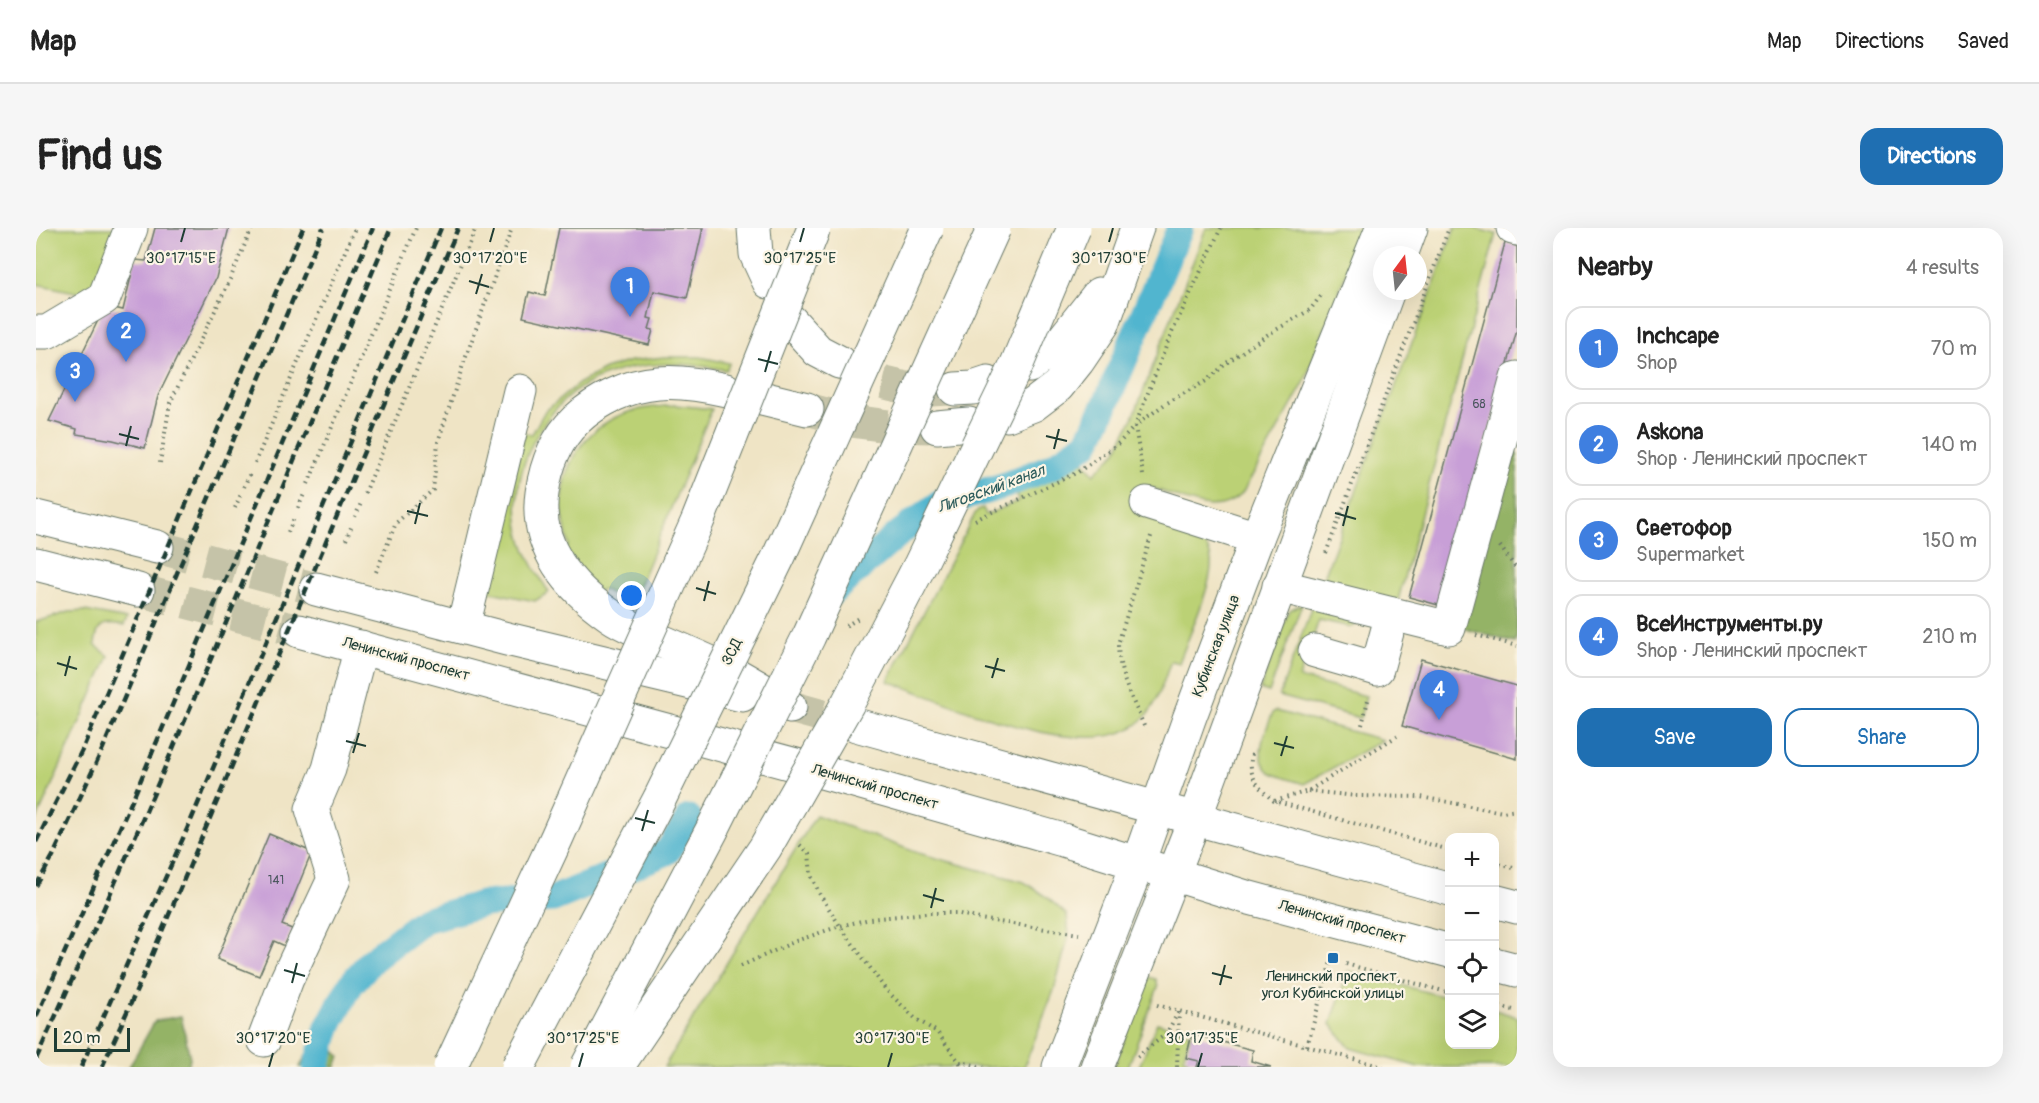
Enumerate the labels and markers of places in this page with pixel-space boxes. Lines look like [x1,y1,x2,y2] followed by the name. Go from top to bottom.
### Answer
[610,268,650,317] pin: 1
[106,312,146,362] pin: 2
[56,352,94,402] pin: 3
[1420,670,1458,720] pin: 4
[1326,951,1340,965] marker: Ленинский проспект, угол Кубинской улицы
[1261,967,1404,1003] place label: Ленинский проспект, угол Кубинской улицы

